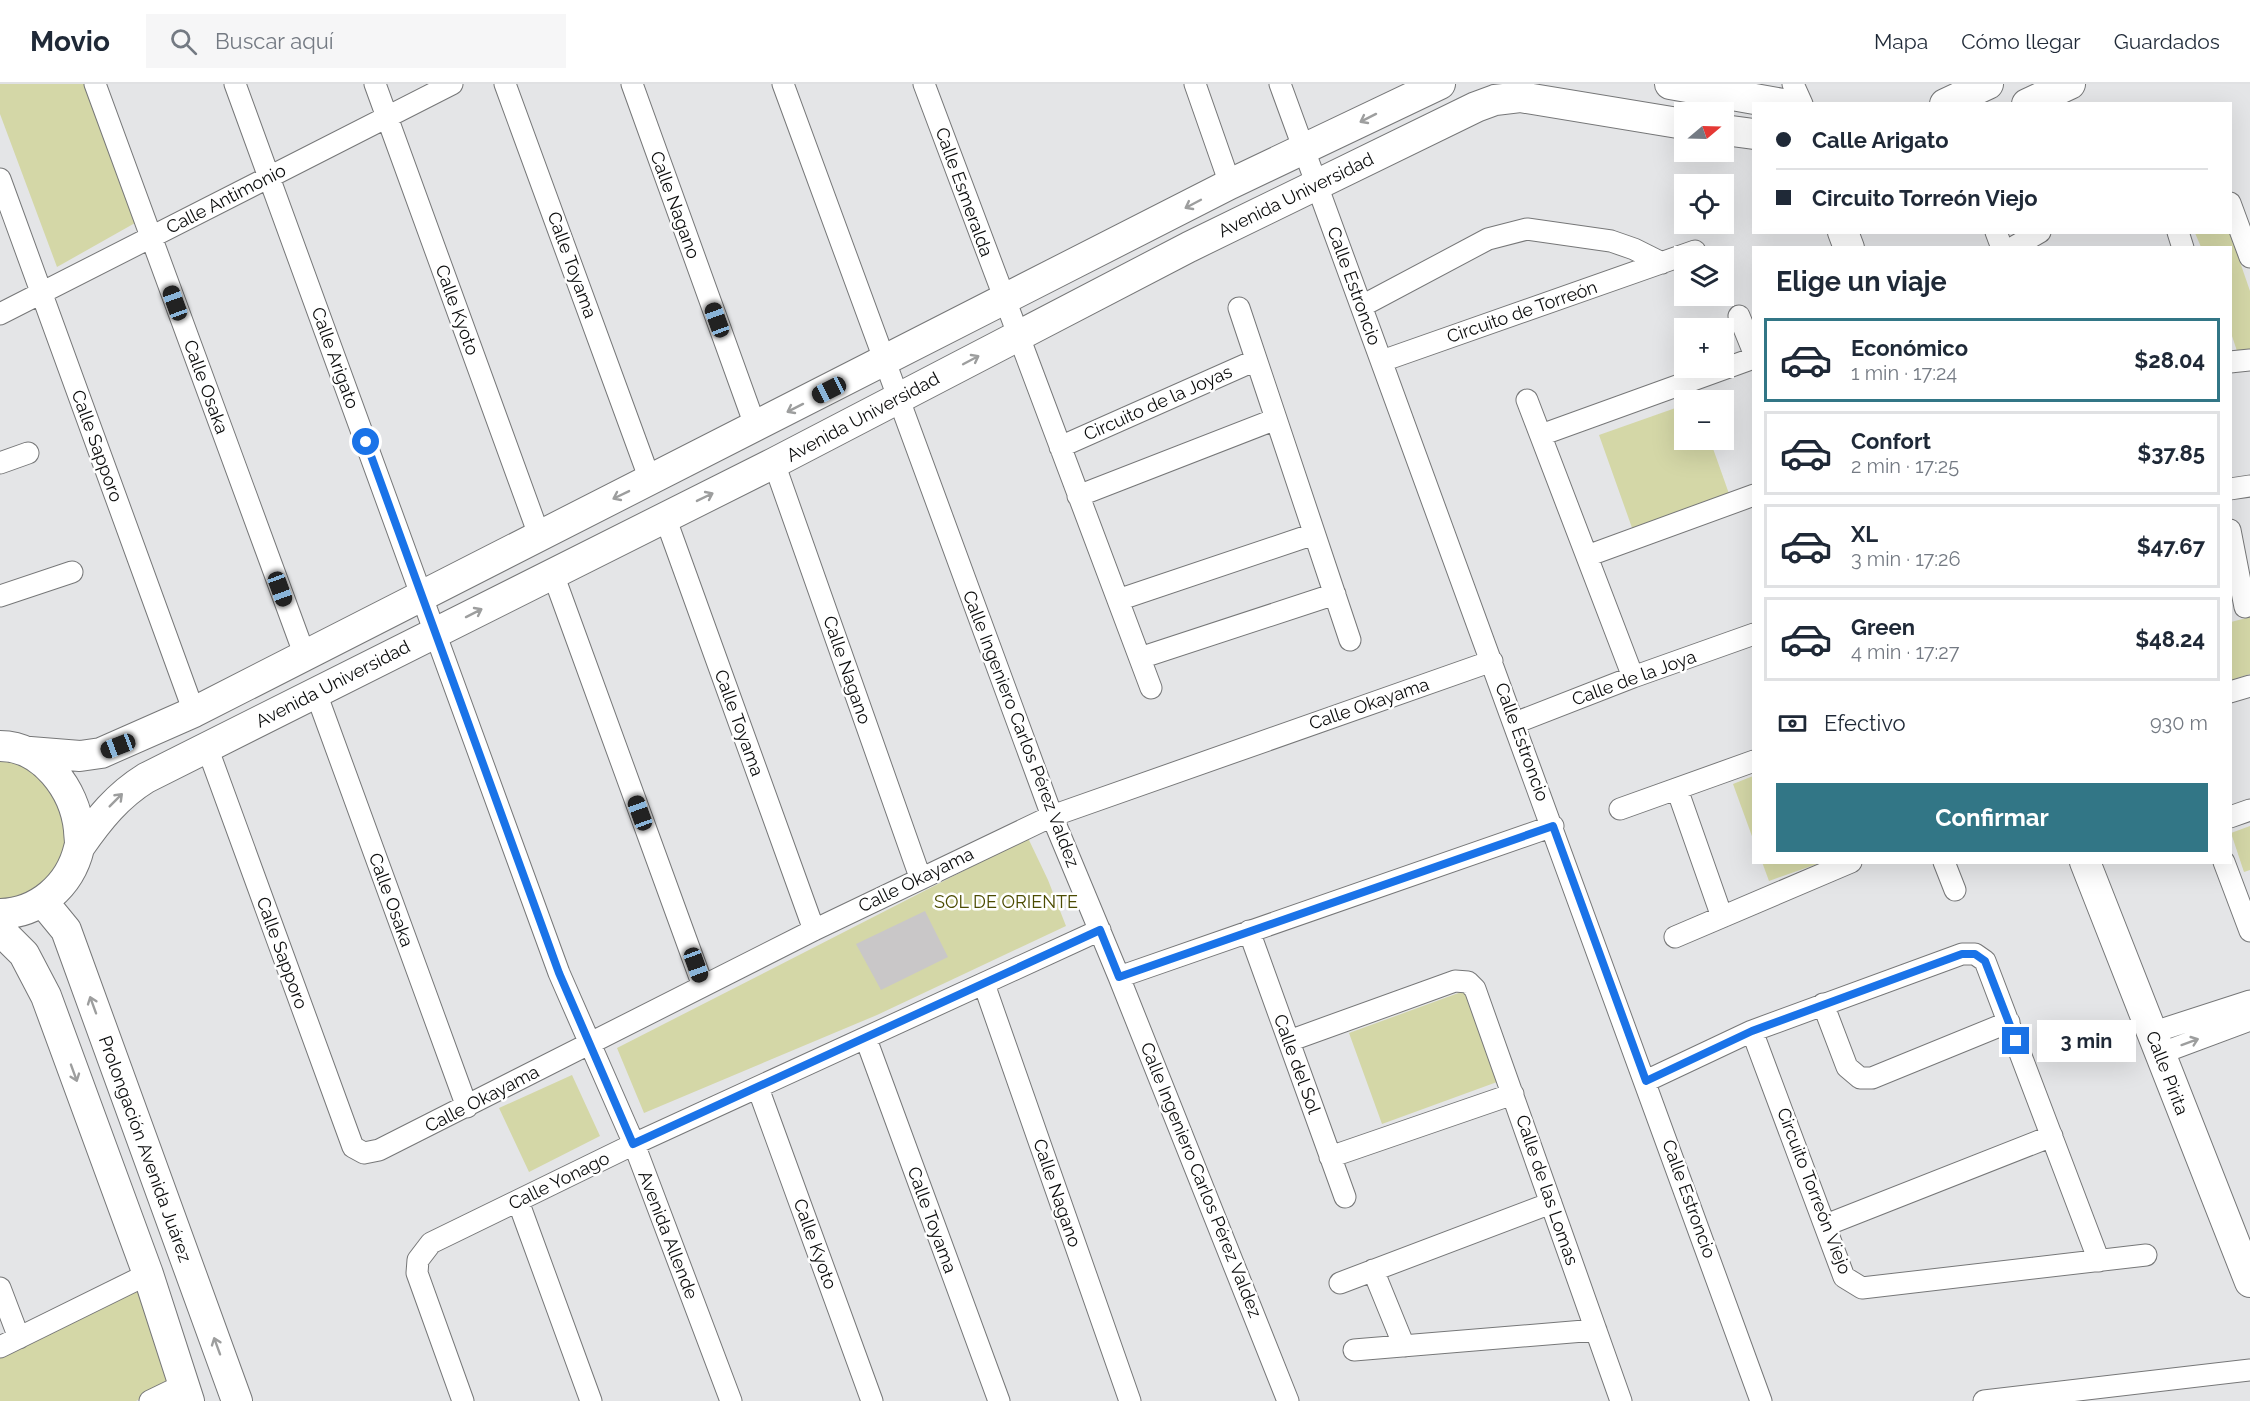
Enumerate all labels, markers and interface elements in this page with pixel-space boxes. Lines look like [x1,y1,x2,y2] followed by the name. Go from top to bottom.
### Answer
[146,14,566,68] search box
[30,25,110,58] text: Movio
[167,25,200,58] icon: search
[215,28,334,54] text: Buscar aquí
[1874,29,1928,54] text: Mapa
[1961,29,2081,54] text: Cómo llegar
[2114,29,2220,54] text: Guardados
[1674,102,1734,162] north arrow
[1674,102,1734,450] map controls
[1360,112,1377,124] one-way arrow
[931,124,998,259] street label: Calle Esmeralda
[1812,127,1948,153] text: Calle Arigato
[646,148,705,262] street label: Calle Nagano
[1215,148,1377,241] street label: Avenida Universidad
[162,159,289,238] street label: Calle Antimonio
[1674,174,1734,234] button: locate
[1812,185,2038,211] text: Circuito Torreón Viejo
[1185,198,1202,210] one-way arrow
[544,209,601,321] street label: Calle Toyama
[1323,224,1386,348] street label: Calle Estroncio
[1674,246,1734,306] button: layers
[431,262,484,358] street label: Calle Kyoto
[1776,266,1947,297] text: Elige un viaje
[1444,276,1600,347] street label: Circuito de Torreón
[160,283,190,323] car
[702,300,732,340] car
[307,304,364,412] street label: Calle Arigato
[1674,318,1734,378] button: +
[1779,333,1833,387] icon: car
[1851,335,1968,361] text: Económico
[180,337,233,437] street label: Calle Osaka
[2134,347,2205,373] text: $28.04
[962,354,979,366] one-way arrow
[1080,360,1235,445] street label: Circuito de la Joyas
[1851,361,1957,385] text: 1 min · 17:24
[783,367,943,466] street label: Avenida Universidad
[809,374,849,406] car
[68,387,128,505] street label: Calle Sapporo
[1674,390,1734,450] button: −
[786,402,804,414] one-way arrow
[1779,426,1833,480] icon: car
[352,428,379,455] route start
[1851,428,1931,454] text: Confort
[2137,440,2205,466] text: $37.85
[1851,454,1959,478] text: 2 min · 17:25
[612,489,630,501] one-way arrow
[695,491,713,503] one-way arrow
[1779,519,1833,573] icon: car
[1851,521,1878,547] text: XL
[2137,533,2205,559] text: $47.67
[1851,547,1961,571] text: 3 min · 17:26
[265,569,295,609] car
[959,587,1084,870] street label: Calle Ingeniero Carlos Pérez Valdez
[465,607,483,618] one-way arrow
[1779,612,1833,666] icon: car
[819,613,876,727] street label: Calle Nagano
[1851,614,1915,640] text: Green
[2135,626,2205,652] text: $48.24
[252,636,413,732] street label: Avenida Universidad
[1851,640,1959,664] text: 4 min · 17:27
[1569,645,1699,710] street label: Calle de la Joya
[711,667,768,779] street label: Calle Toyama
[1306,673,1432,734] street label: Calle Okayama
[1491,680,1554,804] street label: Calle Estroncio
[1776,707,1809,740] icon: cash
[1824,710,1906,736] text: Efectivo
[2150,711,2208,735] text: 930 m
[98,731,138,761] car
[1776,783,2208,852] button: Confirmar
[108,793,123,808] one-way arrow
[625,793,655,833] car
[855,843,977,916] street label: Calle Okayama
[365,850,418,950] street label: Calle Osaka
[934,891,1078,912] park label: SOL DE ORIENTE
[253,894,313,1012] street label: Calle Sapporo
[681,945,711,985] car
[87,996,98,1014] one-way arrow
[1270,1011,1325,1117] street label: Calle del Sol
[2037,1020,2136,1062] callout: 3 min
[2002,1027,2029,1054] route end
[2142,1028,2193,1118] street label: Calle Pirita
[2061,1029,2112,1053] text: 3 min
[95,1033,196,1265] street label: Prolongación Avenida Juárez
[2181,1036,2199,1047] one-way arrow
[1137,1039,1266,1321] street label: Calle Ingeniero Carlos Pérez Valdez
[421,1061,542,1136] street label: Calle Okayama
[69,1063,80,1082] one-way arrow
[1773,1105,1856,1277] street label: Circuito Torreón Viejo
[1512,1112,1583,1268] street label: Calle de las Lomas
[1029,1136,1086,1250] street label: Calle Nagano
[1658,1137,1721,1261] street label: Calle Estroncio
[505,1147,613,1214] street label: Calle Yonago
[904,1164,961,1276] street label: Calle Toyama
[634,1168,703,1302] street label: Avenida Allende
[789,1196,842,1292] street label: Calle Kyoto
[210,1337,221,1356] one-way arrow

